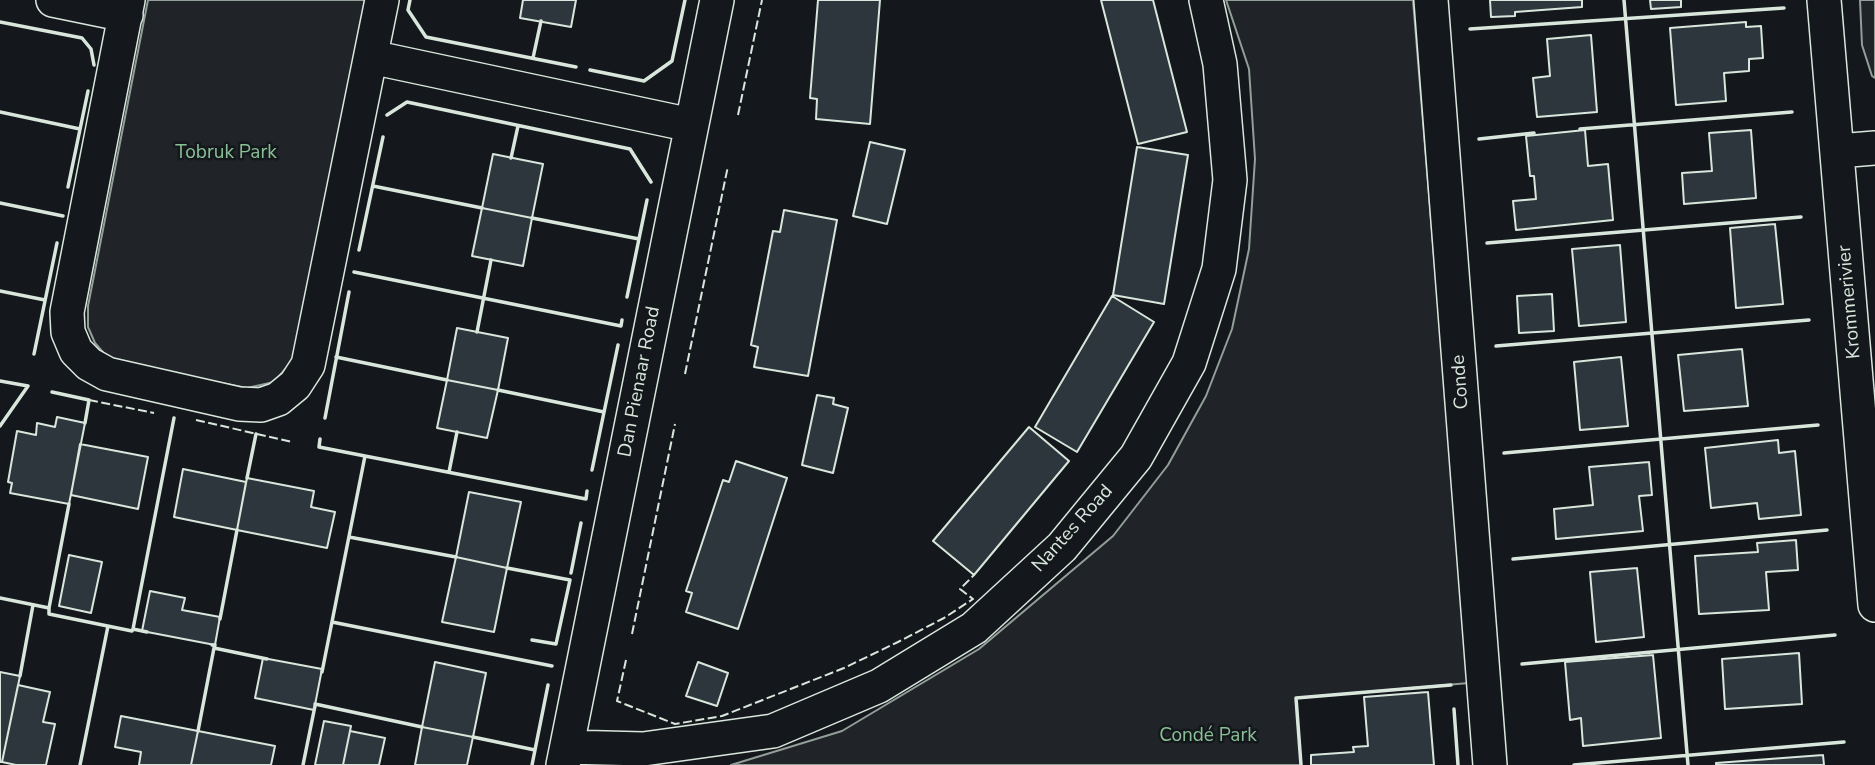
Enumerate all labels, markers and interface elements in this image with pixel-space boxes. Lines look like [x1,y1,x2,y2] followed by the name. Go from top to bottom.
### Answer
[175,142,277,164] park label: Tobruk Park
[1834,244,1866,360] street label: Krommerivier
[614,305,666,459] street label: Dan Pienaar Road
[1448,354,1474,410] street label: Conde
[1028,481,1118,577] street label: Nantes Road
[1159,725,1257,747] park label: Condé Park

